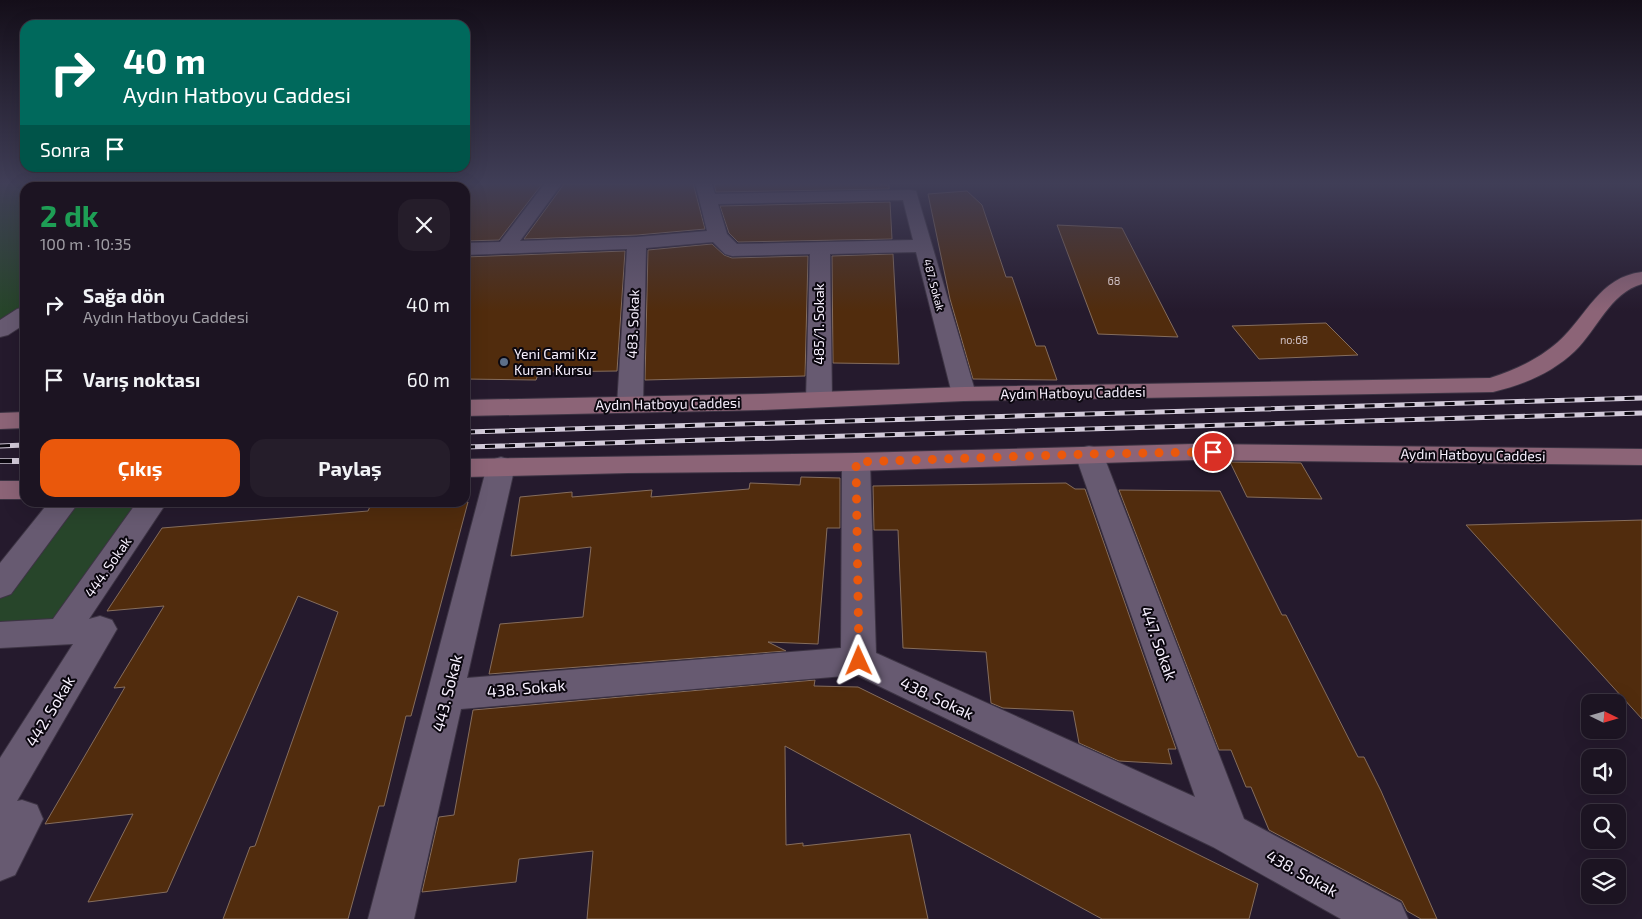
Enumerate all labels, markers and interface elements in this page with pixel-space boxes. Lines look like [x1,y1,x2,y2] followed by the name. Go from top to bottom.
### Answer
[123,39,206,81] text: 40 m
[40,40,105,105] icon: right
[123,81,351,107] text: Aydın Hatboyu Caddesi
[101,135,129,163] icon: arrive
[40,138,91,161] text: Sonra
[40,197,99,233] text: 2 dk
[398,199,450,251] button: close
[40,234,131,253] text: 100 m · 10:35
[921,257,948,313] street label: 487. Sokak
[1108,274,1120,287] house number: 68
[810,283,827,365] street label: 485/1. Sokak
[83,284,165,307] text: Sağa dön
[623,289,642,359] street label: 483. Sokak
[40,291,68,319] icon: right
[406,293,450,316] text: 40 m
[83,307,249,326] text: Aydın Hatboyu Caddesi
[1280,333,1308,346] house number: no:68
[514,345,597,378] place label: Yeni Cami Kız Kuran Kursu
[498,356,510,368] marker: Yeni Cami Kız Kuran Kursu
[40,366,68,394] icon: arrive
[83,368,200,391] text: Varış noktası
[407,368,450,391] text: 60 m
[1000,383,1146,402] street label: Aydın Hatboyu Caddesi
[595,394,741,413] street label: Aydın Hatboyu Caddesi
[1192,431,1234,473] pin
[1199,438,1227,466] icon: arrive
[40,439,240,497] button: Çıkış
[250,439,450,497] button: Paylaş
[1400,445,1546,464] street label: Aydın Hatboyu Caddesi
[81,533,135,600] street label: 444. Sokak
[1137,603,1182,682] street label: 447. Sokak
[832,634,884,686] position arrow
[428,652,465,733] street label: 443. Sokak
[21,672,78,750] street label: 442. Sokak
[897,672,977,723] street label: 438. Sokak
[486,675,566,700] street label: 438. Sokak
[1581,694,1626,739] north arrow
[1581,694,1626,904] map controls
[1581,749,1626,794] button: sound
[1581,804,1626,849] button: search
[1263,845,1341,900] street label: 438. Sokak
[1581,859,1626,904] button: layers

